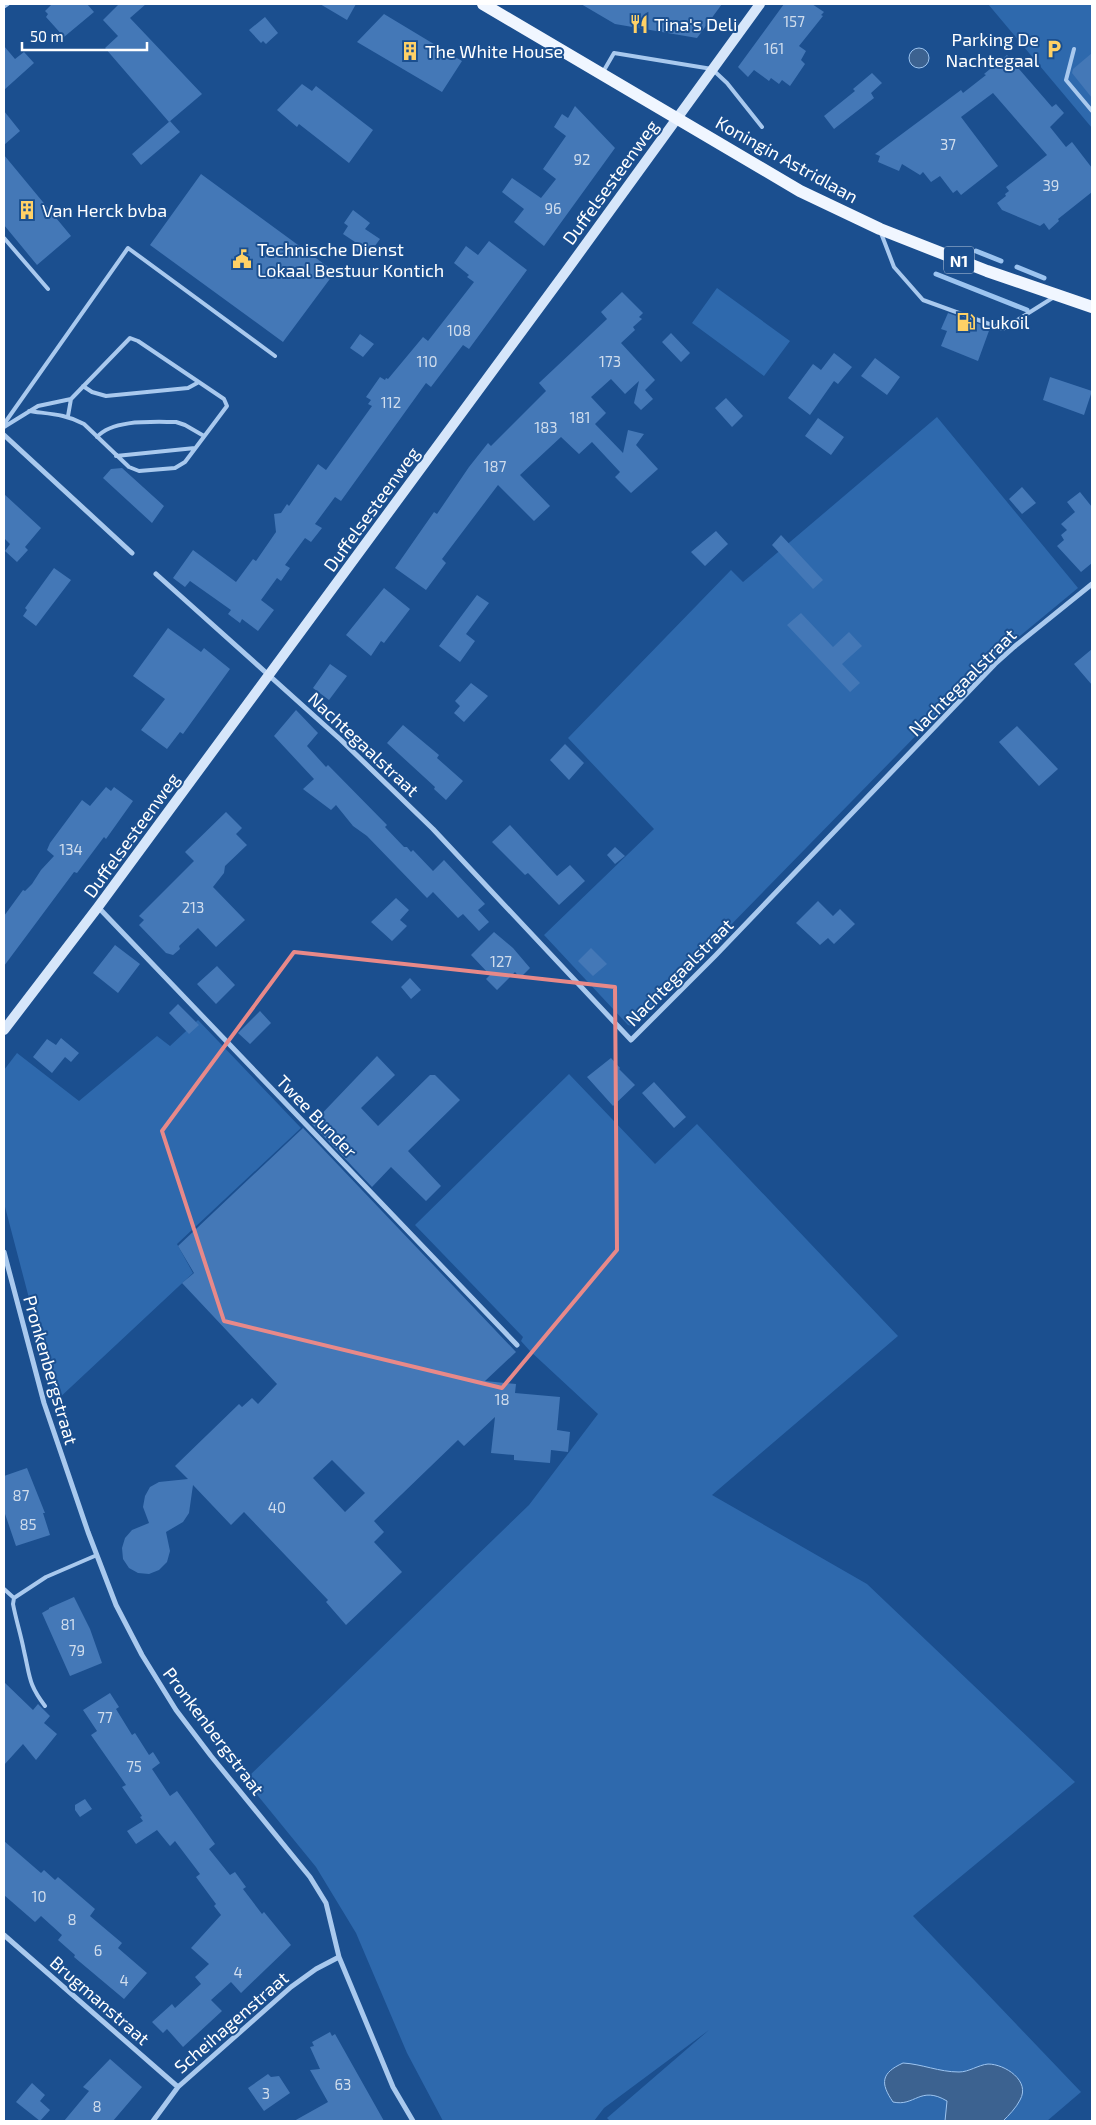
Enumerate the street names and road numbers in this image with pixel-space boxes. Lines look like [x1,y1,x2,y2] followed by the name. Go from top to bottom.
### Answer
[712,111,862,207] street label: Koningin Astridlaan
[557,115,663,249] street label: Duffelsesteenweg
[944,246,974,274] road number: N1
[318,442,424,576] street label: Duffelsesteenweg
[904,623,1021,740] street label: Nachtegaalstraat
[304,687,424,801] street label: Nachtegaalstraat
[78,768,184,902] street label: Duffelsesteenweg
[621,913,738,1030] street label: Nachtegaalstraat
[272,1070,362,1162] street label: Twee Bunder
[19,1293,83,1447] street label: Pronkenbergstraat
[159,1663,269,1799] street label: Pronkenbergstraat
[46,1951,154,2049] street label: Brugmanstraat
[170,1966,293,2077] street label: Scheihagenstraat

